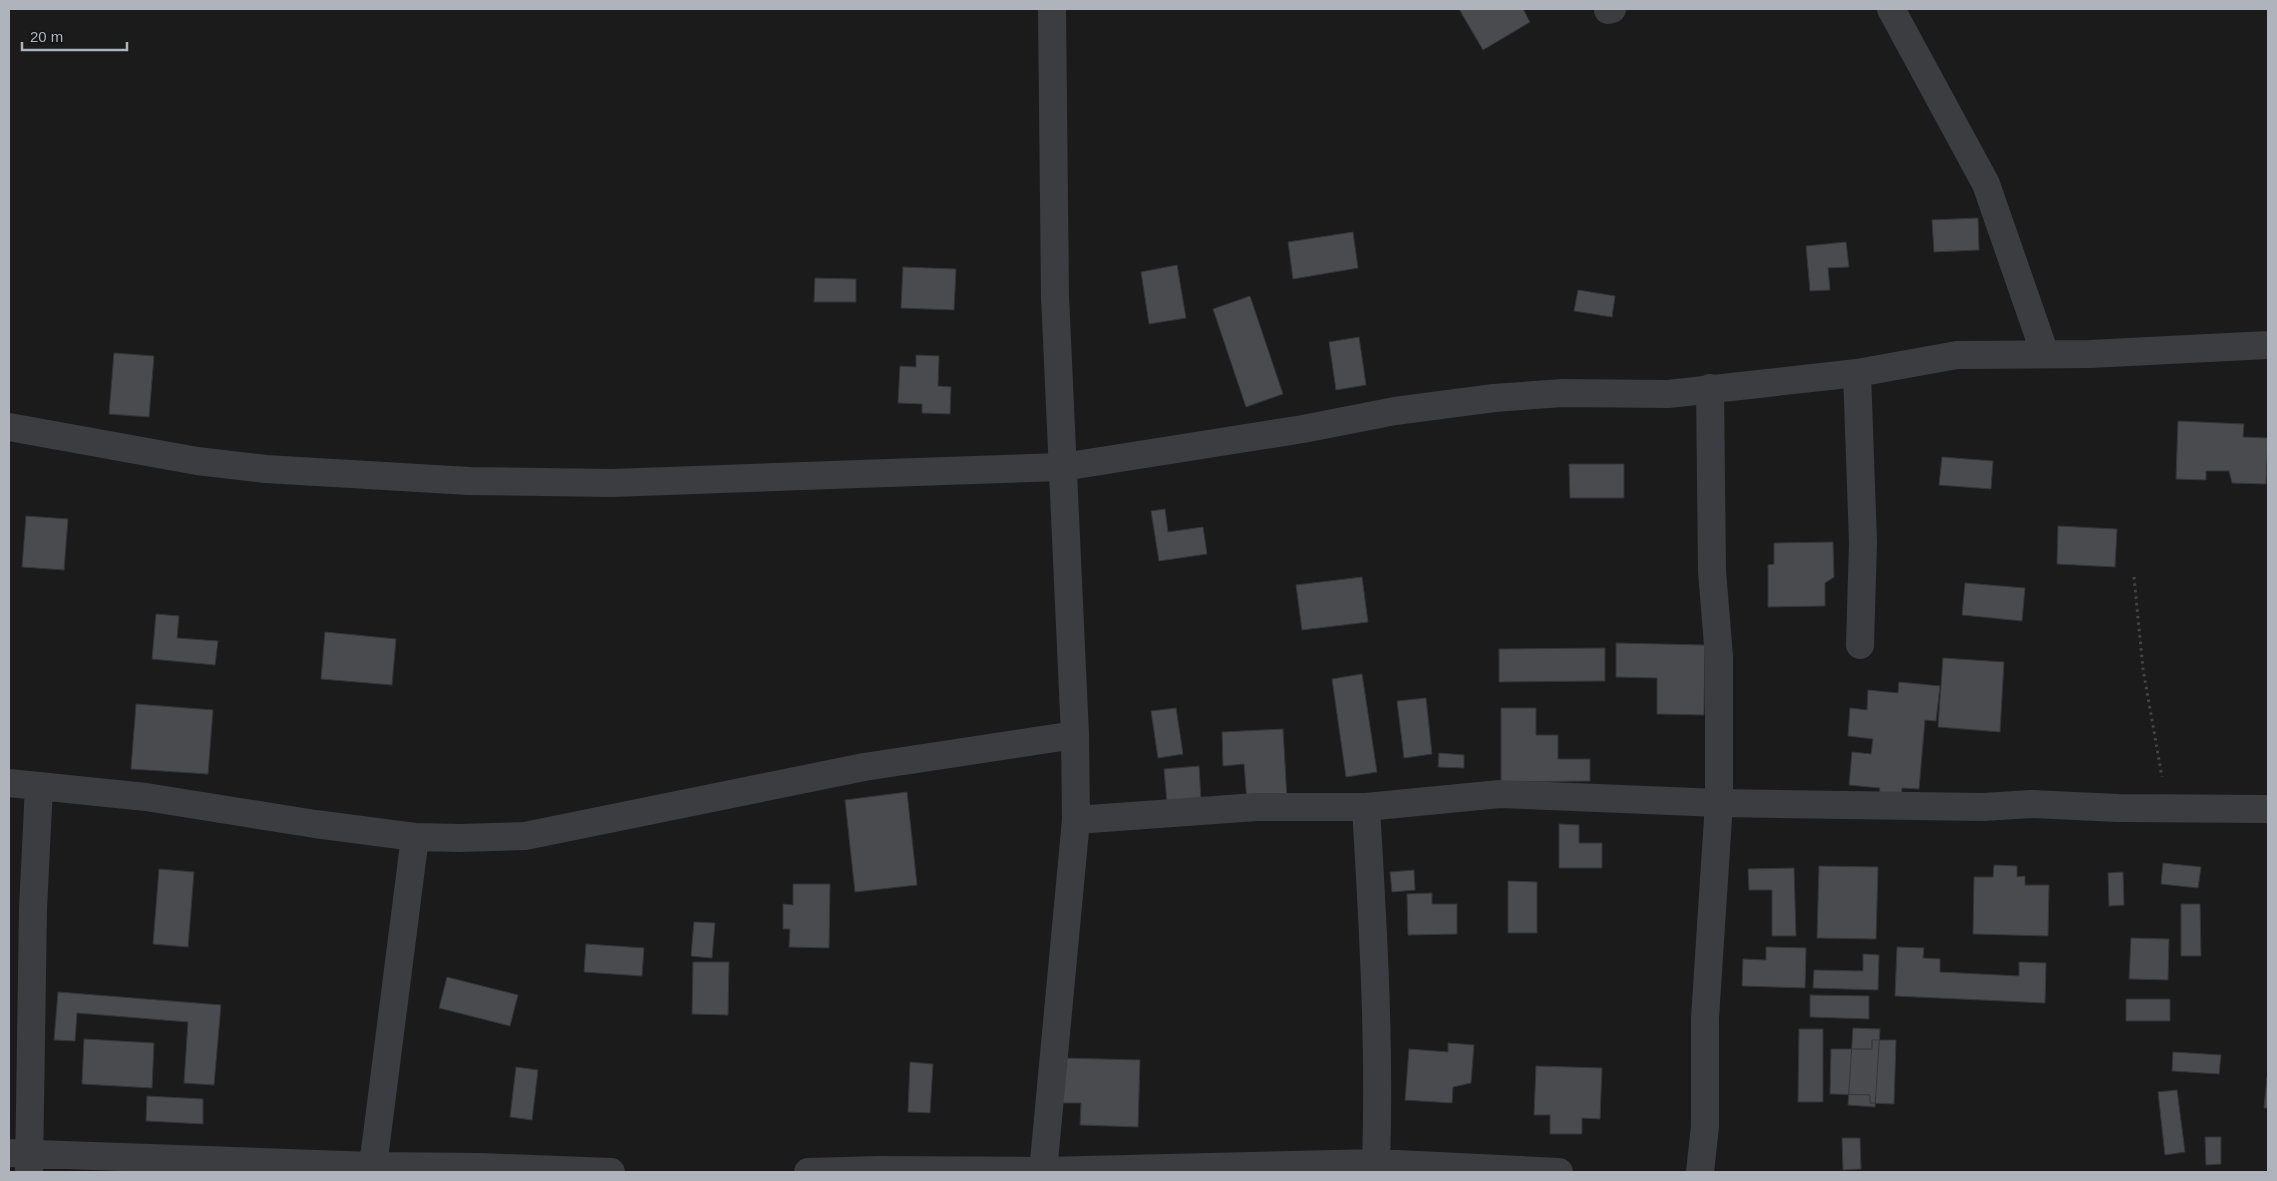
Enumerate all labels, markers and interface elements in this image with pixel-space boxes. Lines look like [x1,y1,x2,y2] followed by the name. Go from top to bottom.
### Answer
[22,20,128,52] scale bar
[30,28,63,45] text: 20 m

